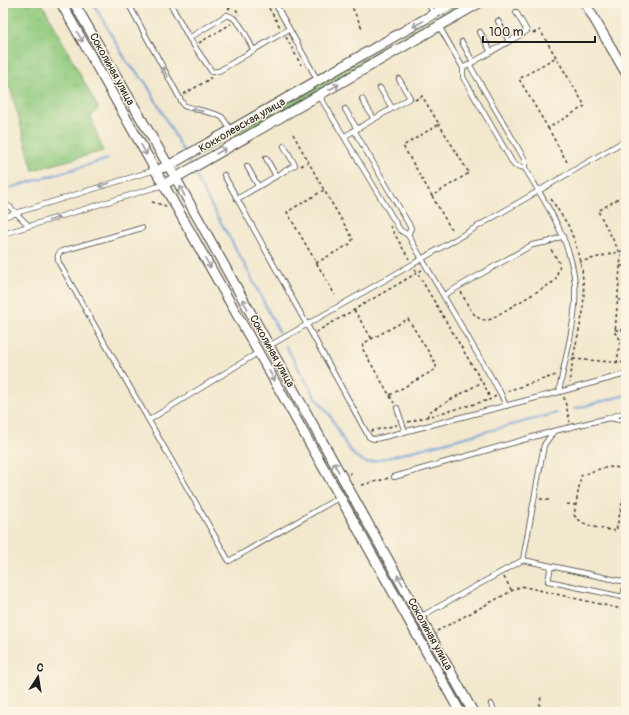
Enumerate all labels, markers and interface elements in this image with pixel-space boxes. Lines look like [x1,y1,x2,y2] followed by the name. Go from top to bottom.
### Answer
[483,18,595,44] scale bar
[412,20,424,28] one-way arrow
[489,25,524,40] text: 100 m
[76,31,84,43] one-way arrow
[87,31,137,107] street label: Соколиная улица
[161,66,169,78] one-way arrow
[328,82,340,90] one-way arrow
[197,95,287,155] street label: Кокколевская улица
[191,105,204,113] one-way arrow
[140,144,148,156] one-way arrow
[215,147,227,154] one-way arrow
[99,182,111,190] one-way arrow
[178,185,186,197] one-way arrow
[47,215,60,222] one-way arrow
[205,257,213,269] one-way arrow
[241,298,249,310] one-way arrow
[247,313,297,389] street label: Соколиная улица
[269,370,276,382] one-way arrow
[331,461,339,473] one-way arrow
[395,574,403,586] one-way arrow
[405,596,455,672] street label: Соколиная улица
[18,657,58,697] north arrow
[35,661,45,675] text: С

